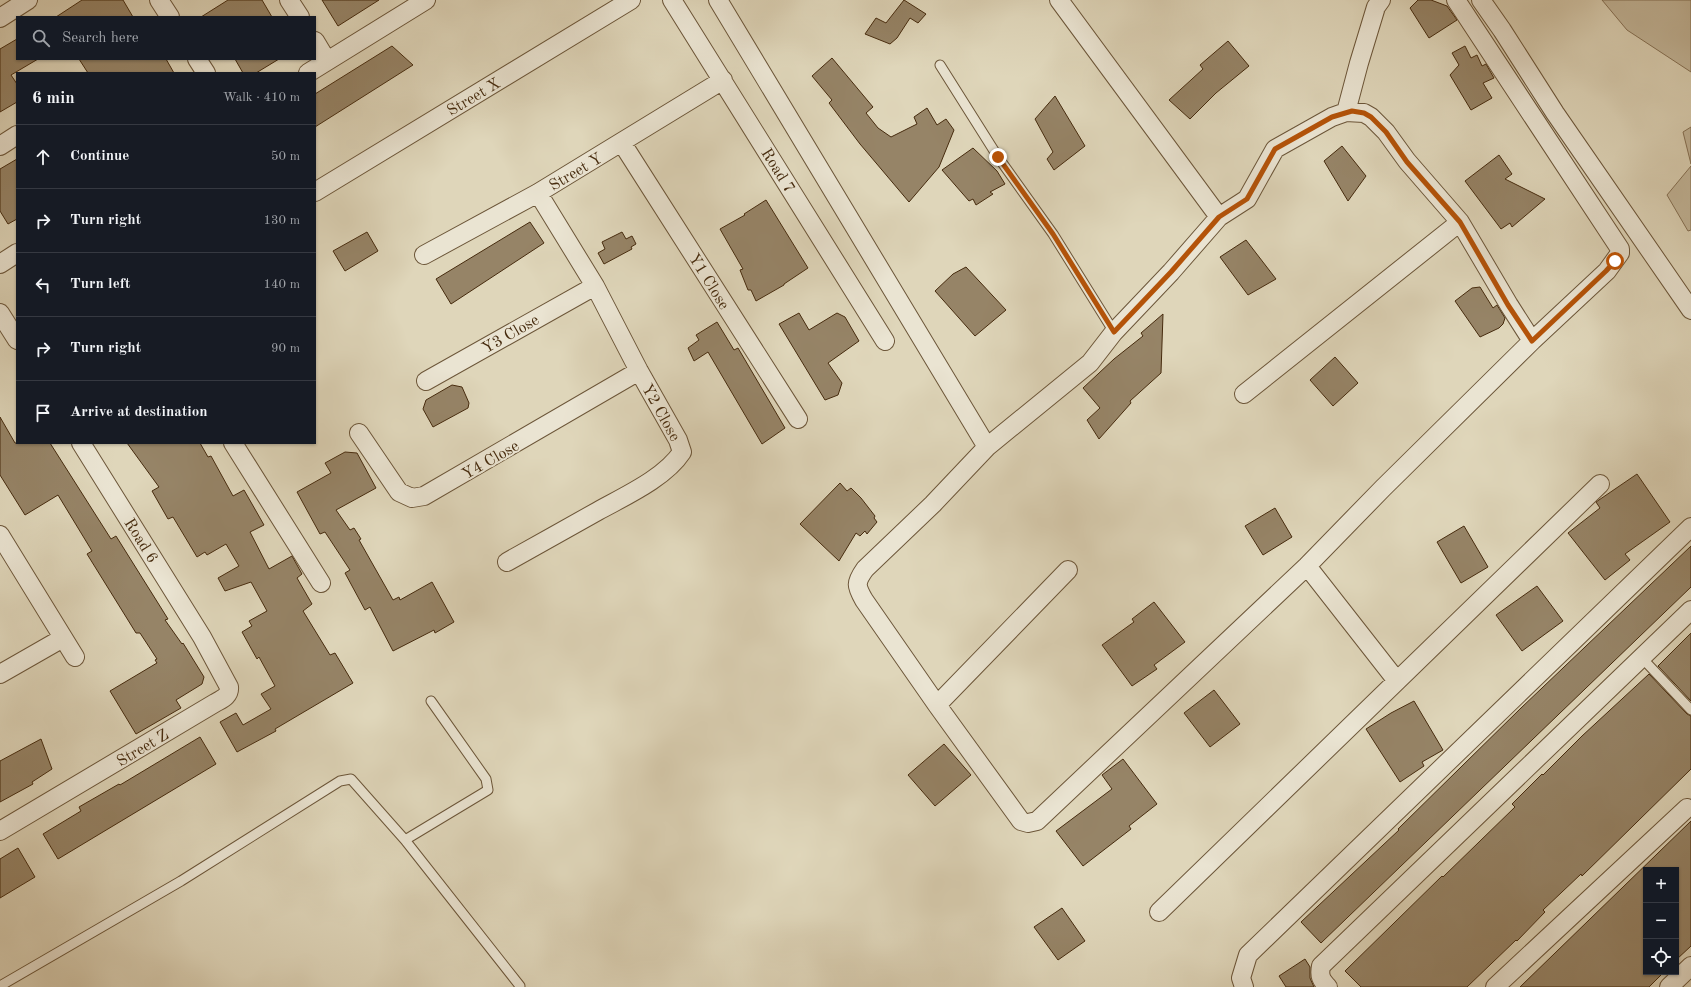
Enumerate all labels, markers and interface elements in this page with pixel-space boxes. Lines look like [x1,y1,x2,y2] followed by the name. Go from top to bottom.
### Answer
[16,16,316,60] search box
[30,27,52,49] icon: search
[62,31,139,46] text: Search here
[445,76,503,120] street label: Street X
[32,90,75,107] text: 6 min
[223,91,300,104] text: Walk · 410 m
[32,146,54,168] icon: ahead
[757,146,797,196] street label: Road 7
[989,148,1007,166] route end
[70,149,129,164] text: Continue
[271,150,300,163] text: 50 m
[547,151,606,195] street label: Street Y
[32,210,54,232] icon: right
[70,213,141,228] text: Turn right
[263,214,300,227] text: 130 m
[685,251,732,313] street label: Y1 Close
[1606,252,1624,270] route start
[32,274,54,296] icon: left
[70,277,130,292] text: Turn left
[263,278,300,291] text: 140 m
[480,312,542,357] street label: Y3 Close
[32,338,54,360] icon: right
[70,341,141,356] text: Turn right
[271,342,300,355] text: 90 m
[638,382,682,444] street label: Y2 Close
[32,402,54,424] icon: arrive
[70,405,208,420] text: Arrive at destination
[460,438,522,483] street label: Y4 Close
[120,516,160,566] street label: Road 6
[114,727,172,770] street label: Street Z
[1643,867,1679,975] map controls
[1643,867,1679,903] button: +
[1643,903,1679,939] button: −
[1643,939,1679,975] button: locate

